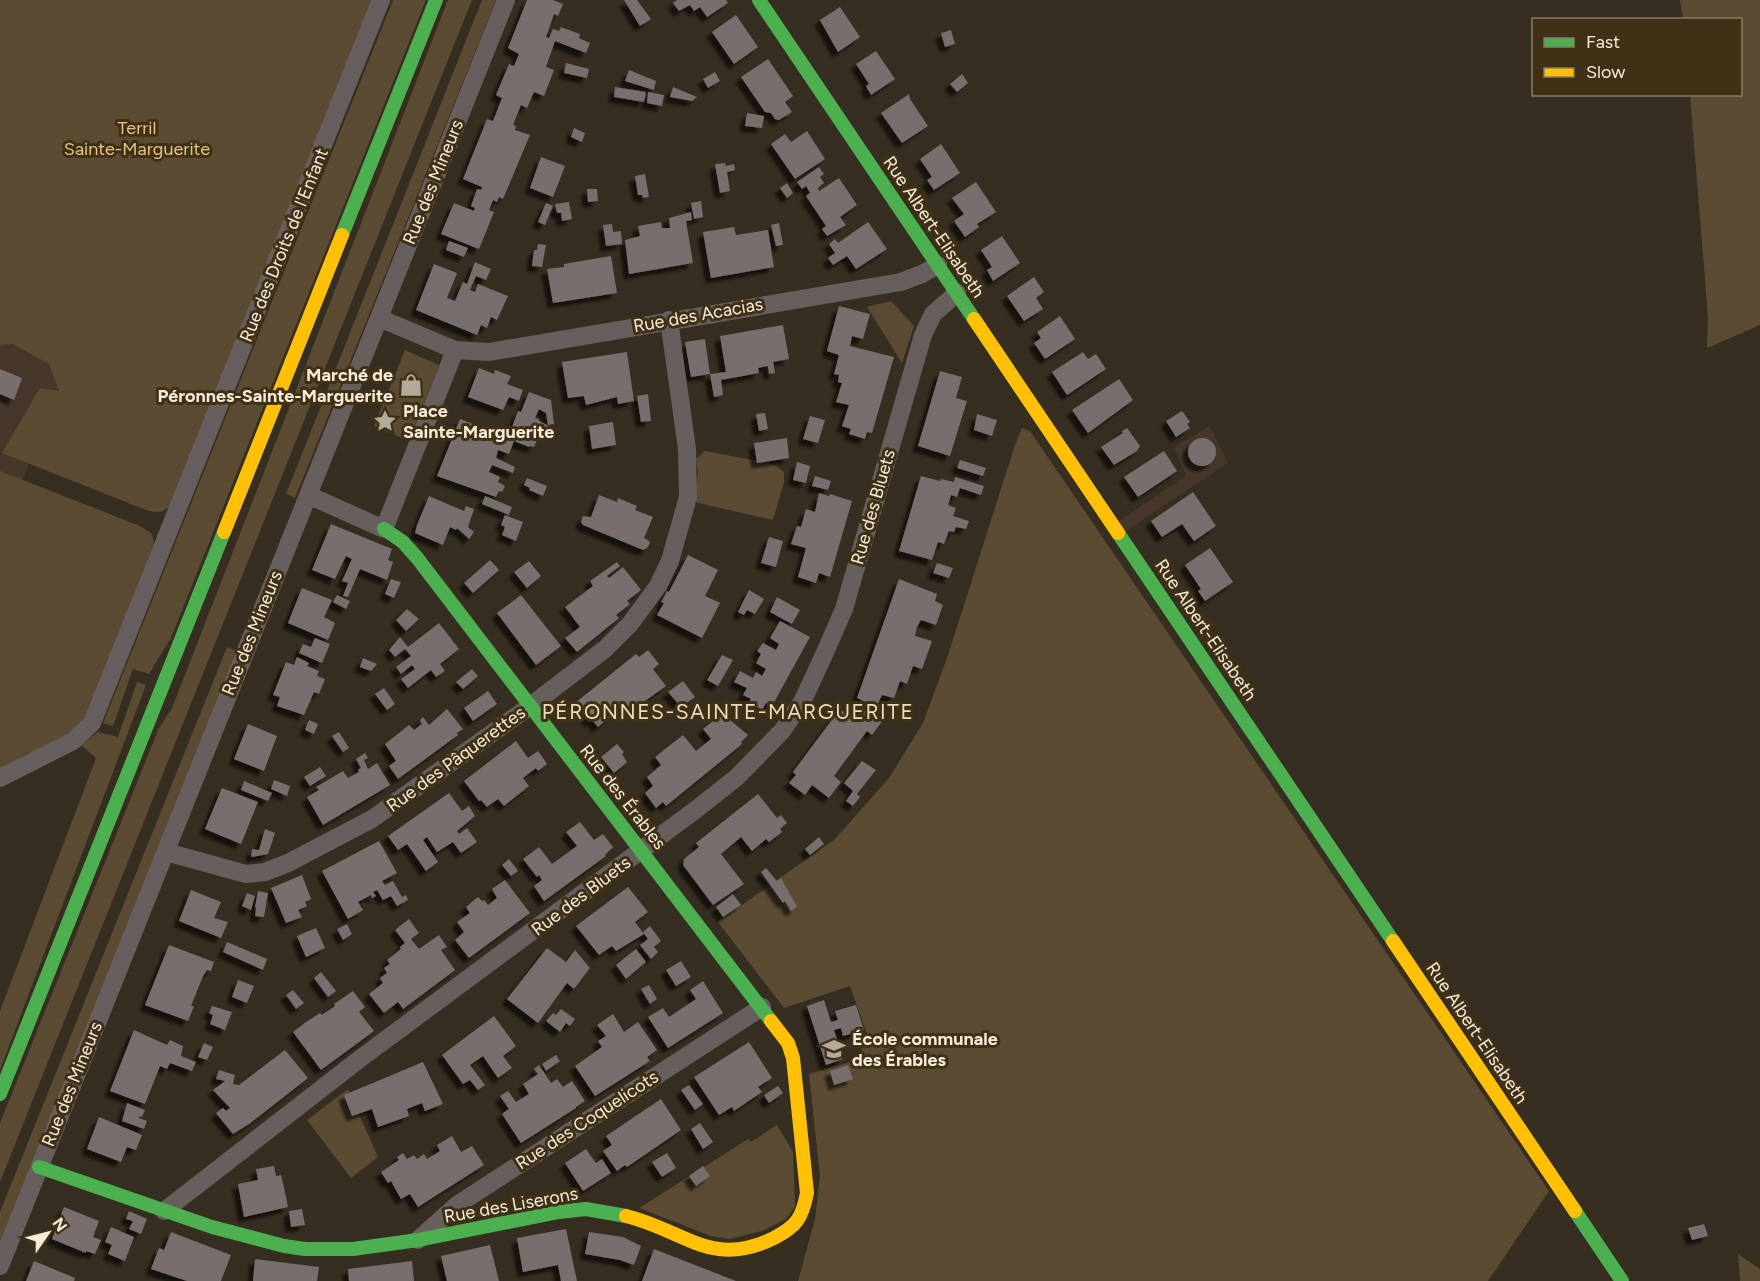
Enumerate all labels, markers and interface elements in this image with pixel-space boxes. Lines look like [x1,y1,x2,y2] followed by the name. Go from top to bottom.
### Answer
[1532,18,1742,96] legend
[1586,31,1620,53] text: Fast
[1586,61,1625,83] text: Slow
[398,116,468,248] street label: Rue des Mineurs
[64,117,210,160] park label: Terril Sainte-Marguerite
[235,145,333,345] street label: Rue des Droits de l'Enfant
[878,152,990,302] street label: Rue Albert-Elisabeth
[631,293,765,337] street label: Rue des Acacias
[158,364,393,407] place label: Marché de Péronnes-Sainte-Marguerite
[398,372,424,398] shop icon: Marché de Péronnes-Sainte-Marguerite
[403,400,554,443] place label: Place Sainte-Marguerite
[372,408,398,434] place icon: Place Sainte-Marguerite
[846,447,900,567] street label: Rue des Bluets
[1150,555,1262,705] street label: Rue Albert-Elisabeth
[217,567,287,699] street label: Rue des Mineurs
[542,699,914,724] district label: PÉRONNES-SAINTE-MARGUERITE
[382,701,530,817] street label: Rue des Pâquerettes
[575,740,671,854] street label: Rue des Érables
[527,851,635,941] street label: Rue des Bluets
[1421,958,1533,1108] street label: Rue Albert-Elisabeth
[37,1018,107,1150] street label: Rue des Mineurs
[852,1028,998,1071] place label: École communale des Érables
[821,1036,847,1062] school or university icon: École communale des Érables
[511,1066,663,1174] street label: Rue des Coquelicots
[442,1182,580,1228] street label: Rue des Liserons
[18,1203,78,1263] north arrow
[49,1214,71,1235] text: N

